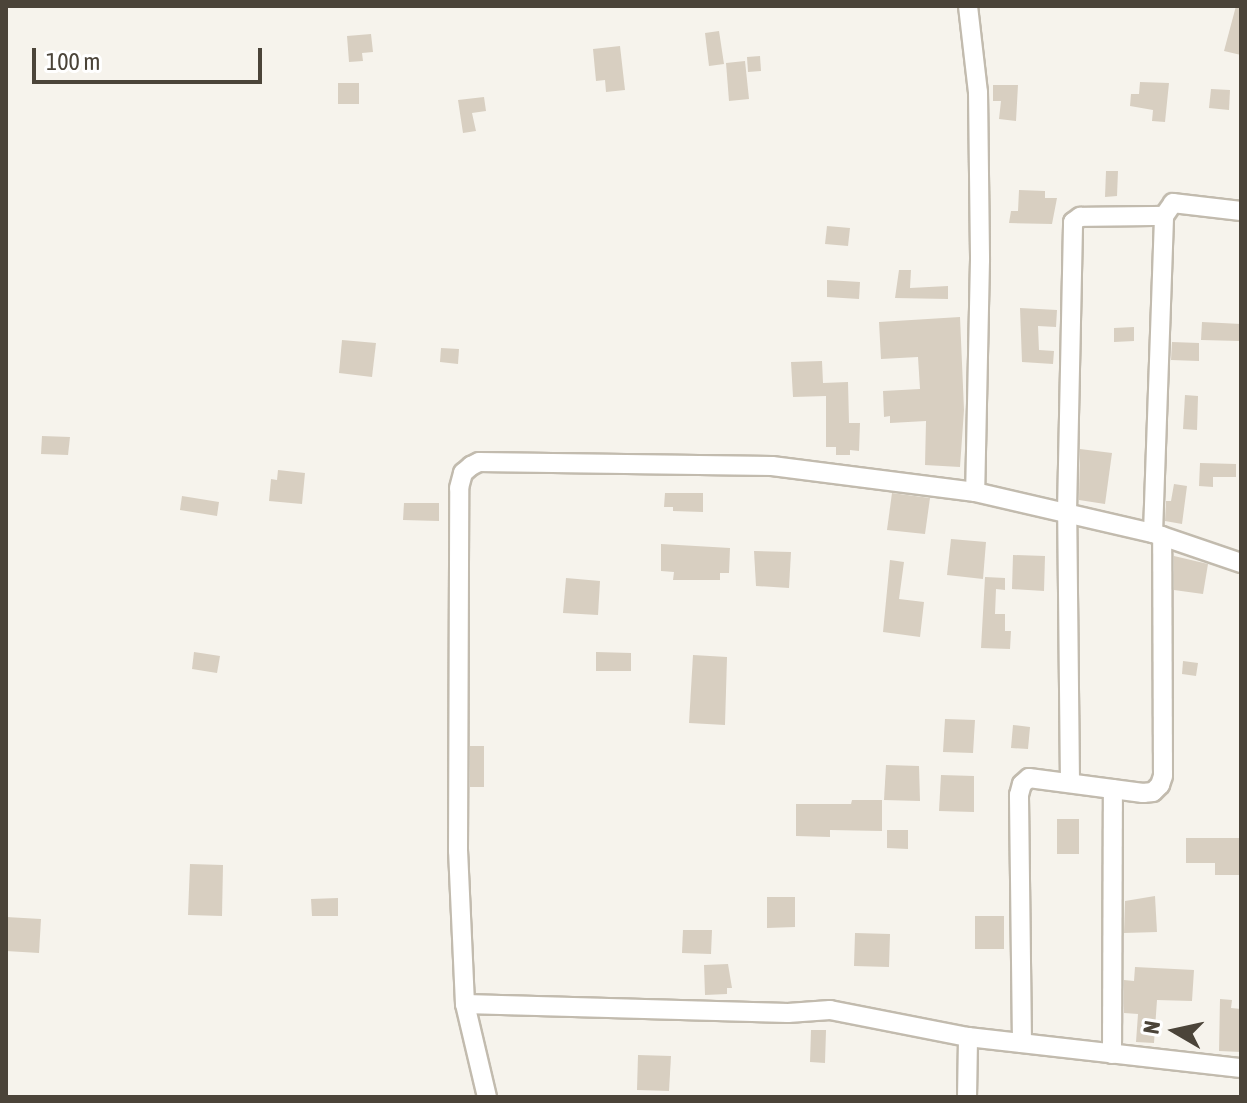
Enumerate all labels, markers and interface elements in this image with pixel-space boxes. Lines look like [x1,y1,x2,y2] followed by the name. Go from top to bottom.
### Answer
[36,32,266,82] scale bar
[46,48,100,75] text: 100 m
[1135,991,1215,1071] north arrow
[1137,1019,1165,1036] text: N

